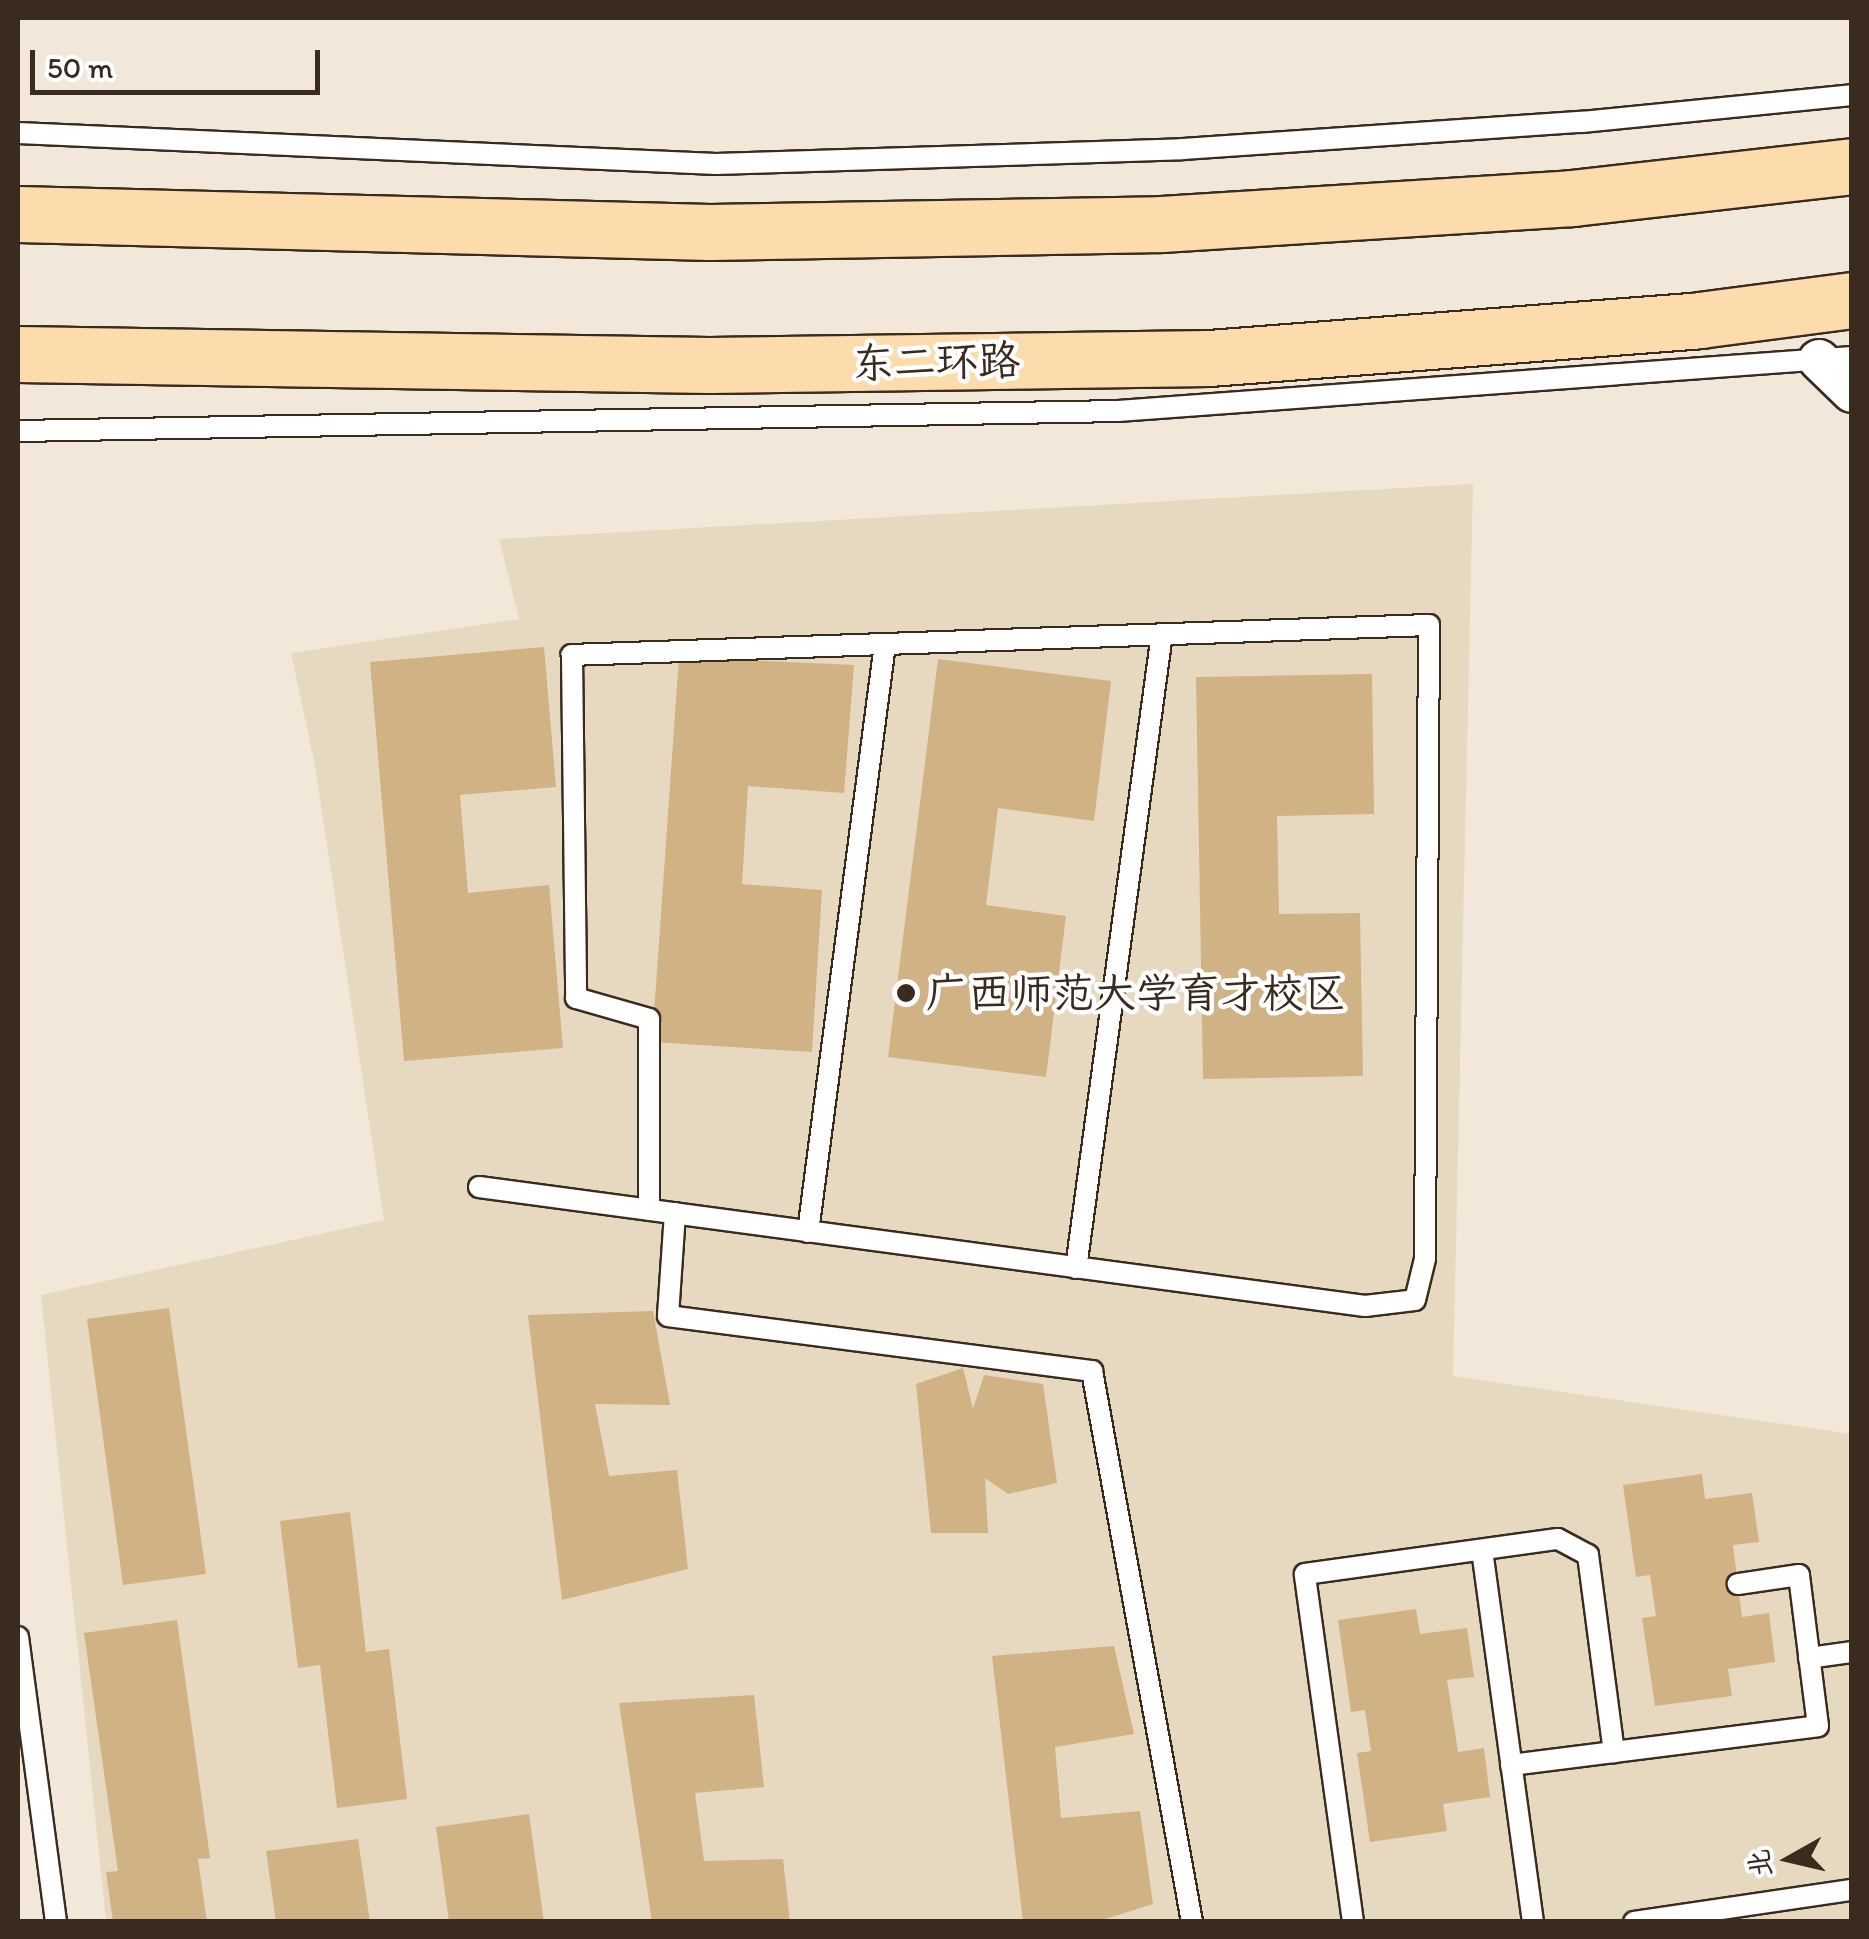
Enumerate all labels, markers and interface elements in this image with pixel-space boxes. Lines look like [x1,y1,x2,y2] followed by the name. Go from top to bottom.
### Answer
[35,30,325,92] scale bar
[47,49,113,86] text: 50 m
[852,335,1020,389] street label: 东二环路
[926,968,1346,1018] place label: 广西师范大学育才校区
[895,982,917,1004] marker: 广西师范大学育才校区
[1739,1809,1839,1909] north arrow
[1741,1847,1778,1879] text: 北

